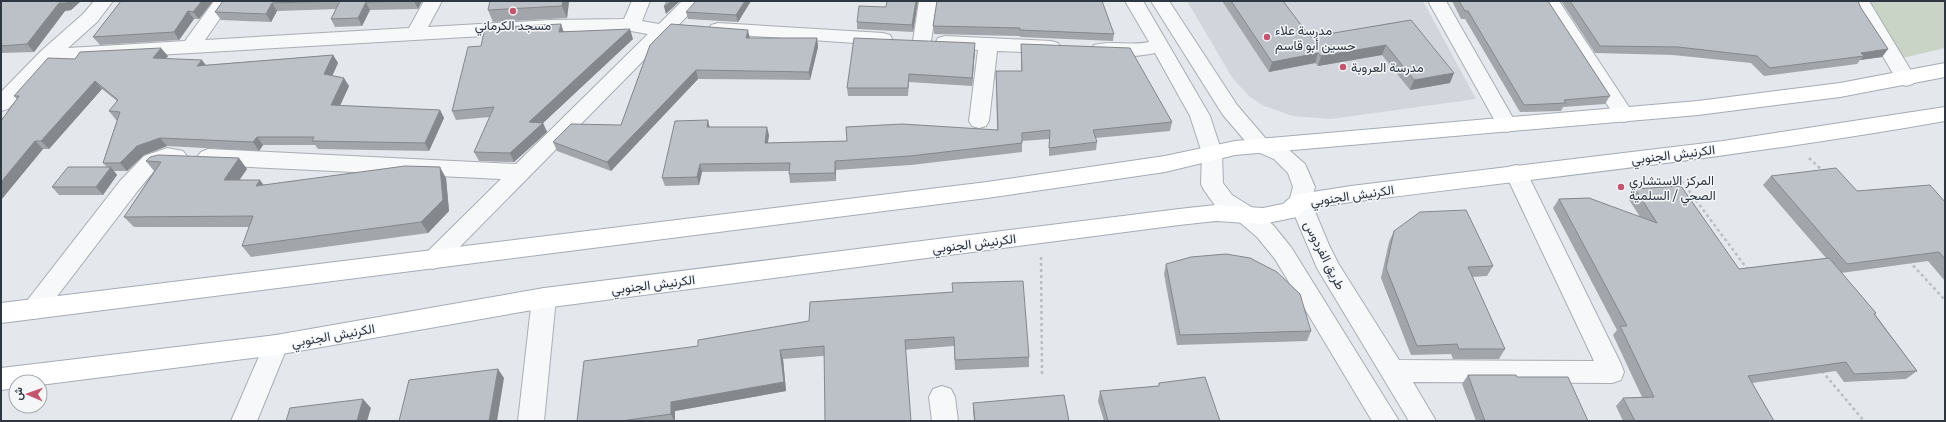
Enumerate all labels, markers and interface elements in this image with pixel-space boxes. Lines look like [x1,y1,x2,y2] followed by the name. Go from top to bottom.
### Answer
[508,6,518,16] marker: مسجد الكرماني
[475,18,551,36] place label: مسجد الكرماني
[1275,23,1356,54] place label: مدرسة علاء حسين أبو قاسم
[1262,32,1272,42] marker: مدرسة علاء حسين أبو قاسم
[1351,60,1424,76] place label: مدرسة العروبة
[1338,62,1348,72] marker: مدرسة العروبة
[1630,142,1716,170] street label: الكرنيش الجنوبي
[1629,173,1716,206] place label: المركز الاستشاري الصحي / السلمية
[1309,182,1395,212] street label: الكرنيش الجنوبي
[1616,182,1626,192] marker: المركز الاستشاري الصحي / السلمية
[1300,218,1348,293] street label: طريق الفردوس
[931,231,1017,259] street label: الكرنيش الجنوبي
[610,272,696,300] street label: الكرنيش الجنوبي
[290,321,376,353] street label: الكرنيش الجنوبي
[8,374,48,414] north arrow
[12,387,25,401] text: ش

